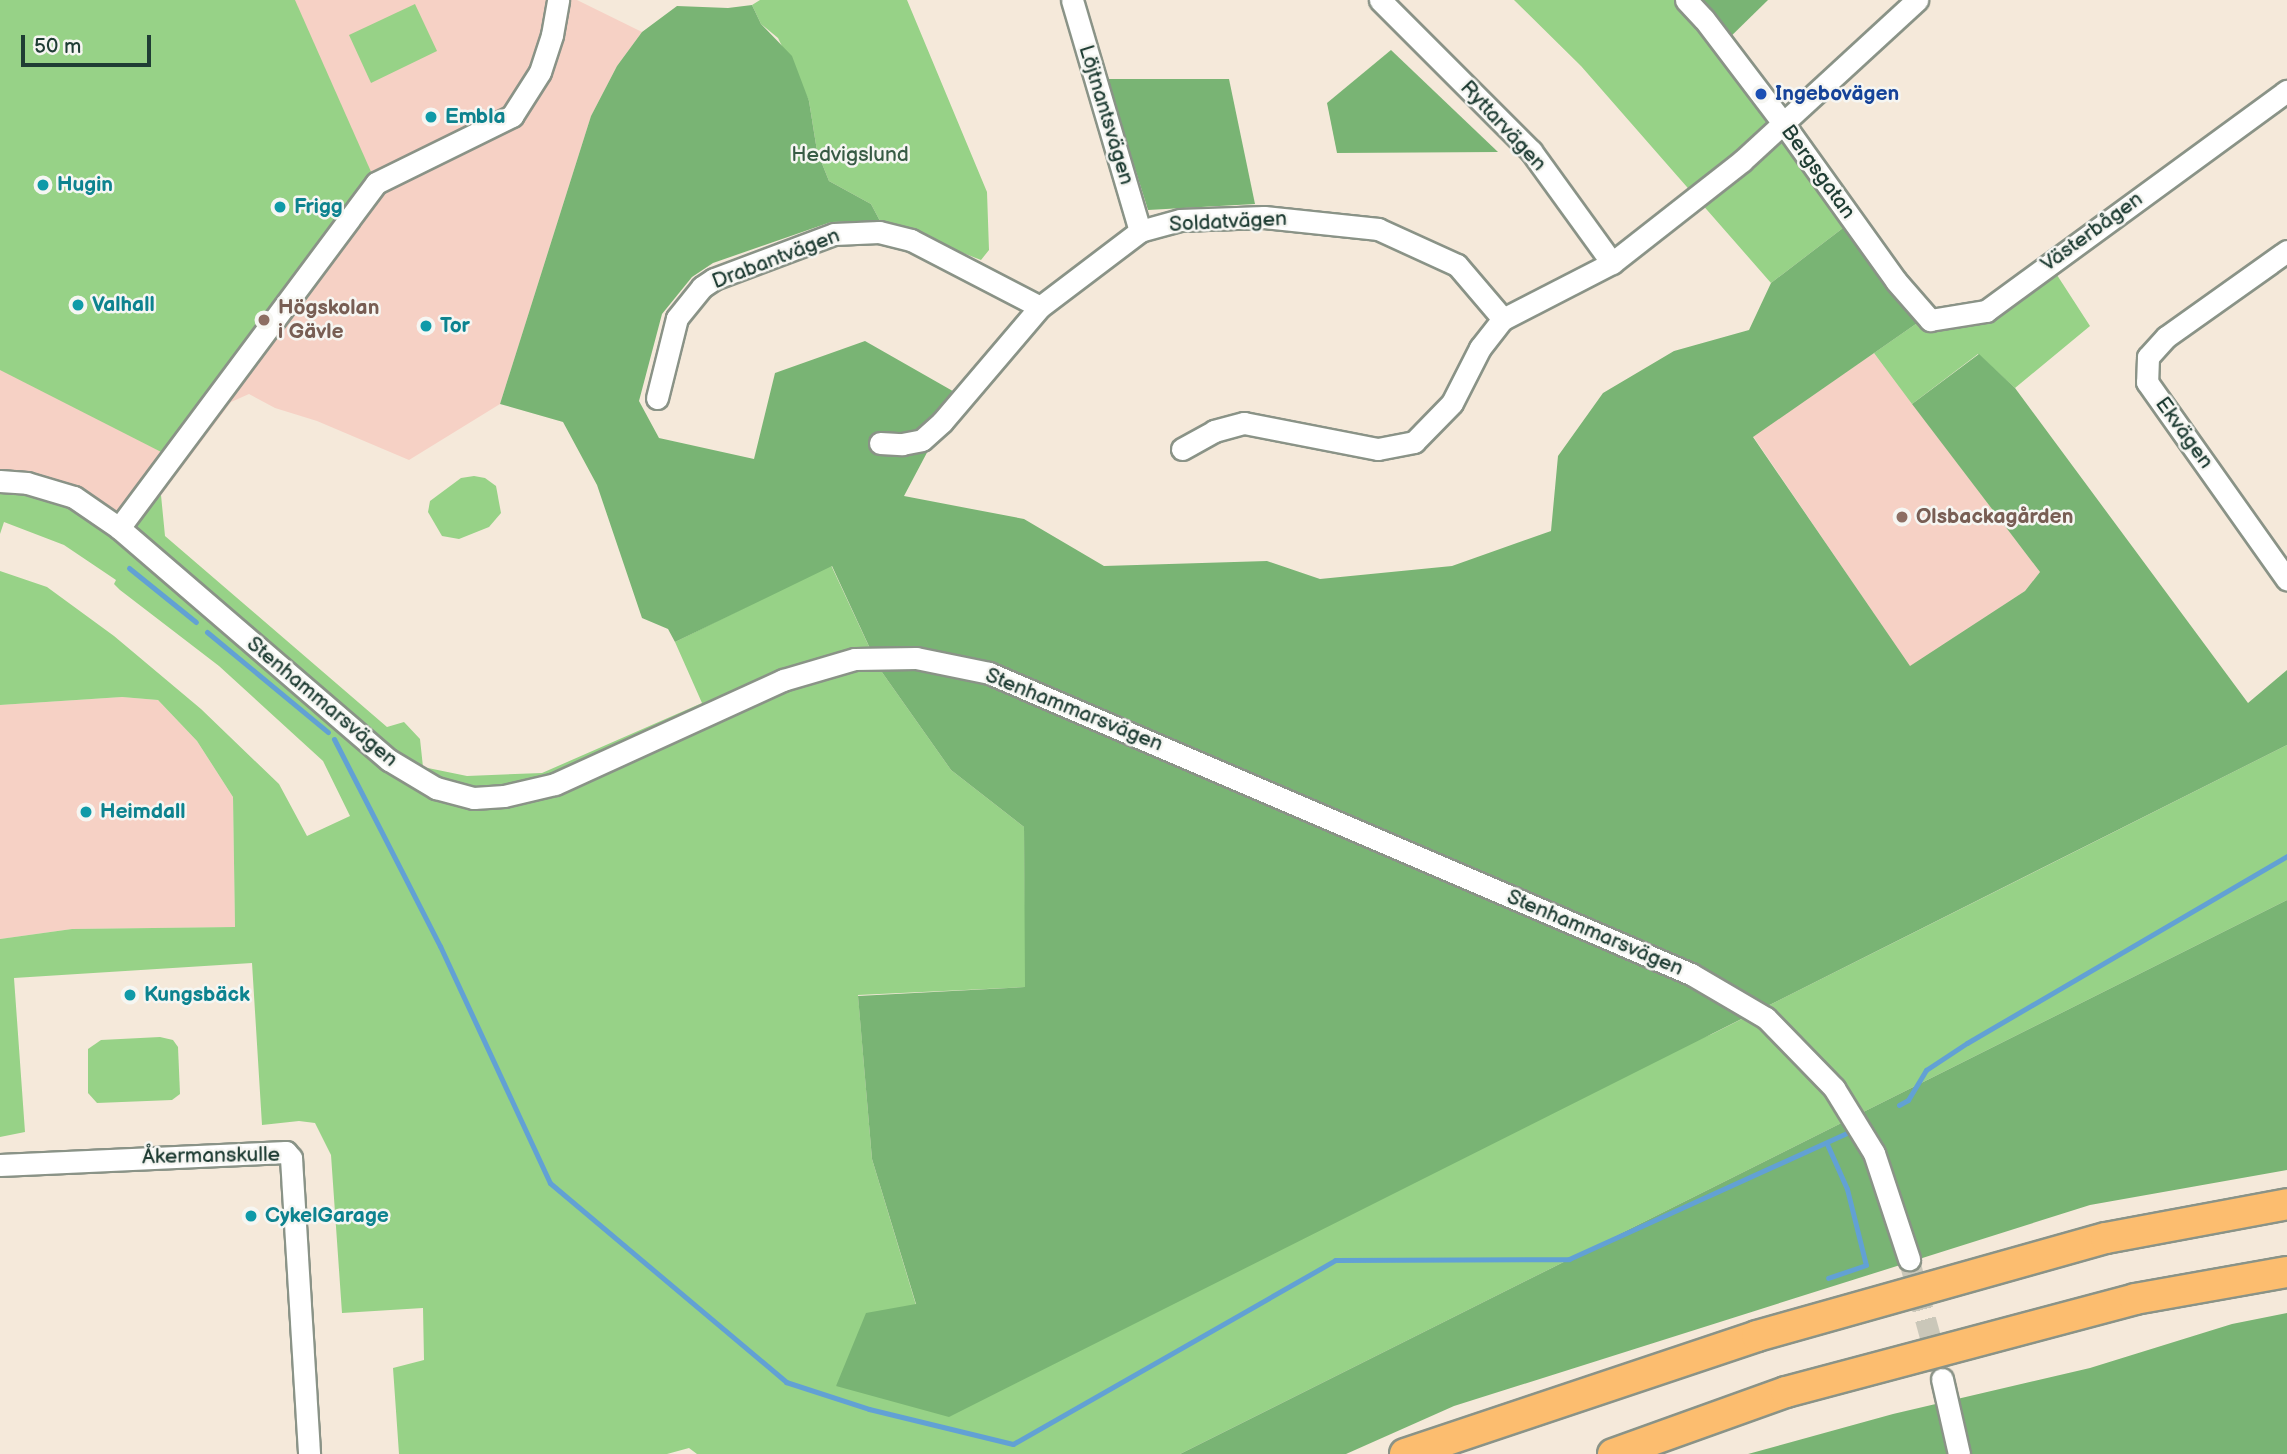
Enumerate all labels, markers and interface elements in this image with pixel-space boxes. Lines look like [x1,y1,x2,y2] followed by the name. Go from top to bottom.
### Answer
[24,21,154,65] scale bar
[34,34,81,59] text: 50 m
[1073,42,1139,188] street label: Löjtnantsvägen
[1455,75,1551,177] street label: Ryttarvägen
[1775,81,1899,107] place label: Ingebovägen
[1753,86,1769,102] marker: Ingebovägen
[445,104,506,130] place label: Embla
[423,109,439,125] marker: Embla
[1775,120,1861,224] street label: Bergsgatan
[791,142,909,168] park label: Hedvigslund
[57,172,113,198] place label: Hugin
[35,177,51,193] marker: Hugin
[2036,187,2148,277] street label: Västerbågen
[294,194,343,220] place label: Frigg
[272,199,288,215] marker: Frigg
[1169,206,1287,238] street label: Soldatvägen
[709,223,843,295] street label: Drabantvägen
[92,292,155,318] place label: Valhall
[278,295,379,345] place label: Högskolan i Gävle
[70,297,86,313] marker: Valhall
[256,312,272,328] marker: Högskolan i Gävle
[440,313,470,339] place label: Tor
[418,318,434,334] marker: Tor
[2150,392,2218,474] street label: Ekvägen
[1916,504,2073,530] place label: Olsbackagården
[1894,509,1910,525] marker: Olsbackagården
[241,632,403,772] street label: Stenhammarsvägen
[982,663,1166,757] street label: Stenhammarsvägen
[100,799,186,825] place label: Heimdall
[78,804,94,820] marker: Heimdall
[1503,884,1687,982] street label: Stenhammarsvägen
[144,982,250,1008] place label: Kungsbäck
[122,987,138,1003] marker: Kungsbäck
[142,1142,280,1170] street label: Åkermanskulle
[265,1203,389,1229] place label: CykelGarage
[243,1208,259,1224] marker: CykelGarage

